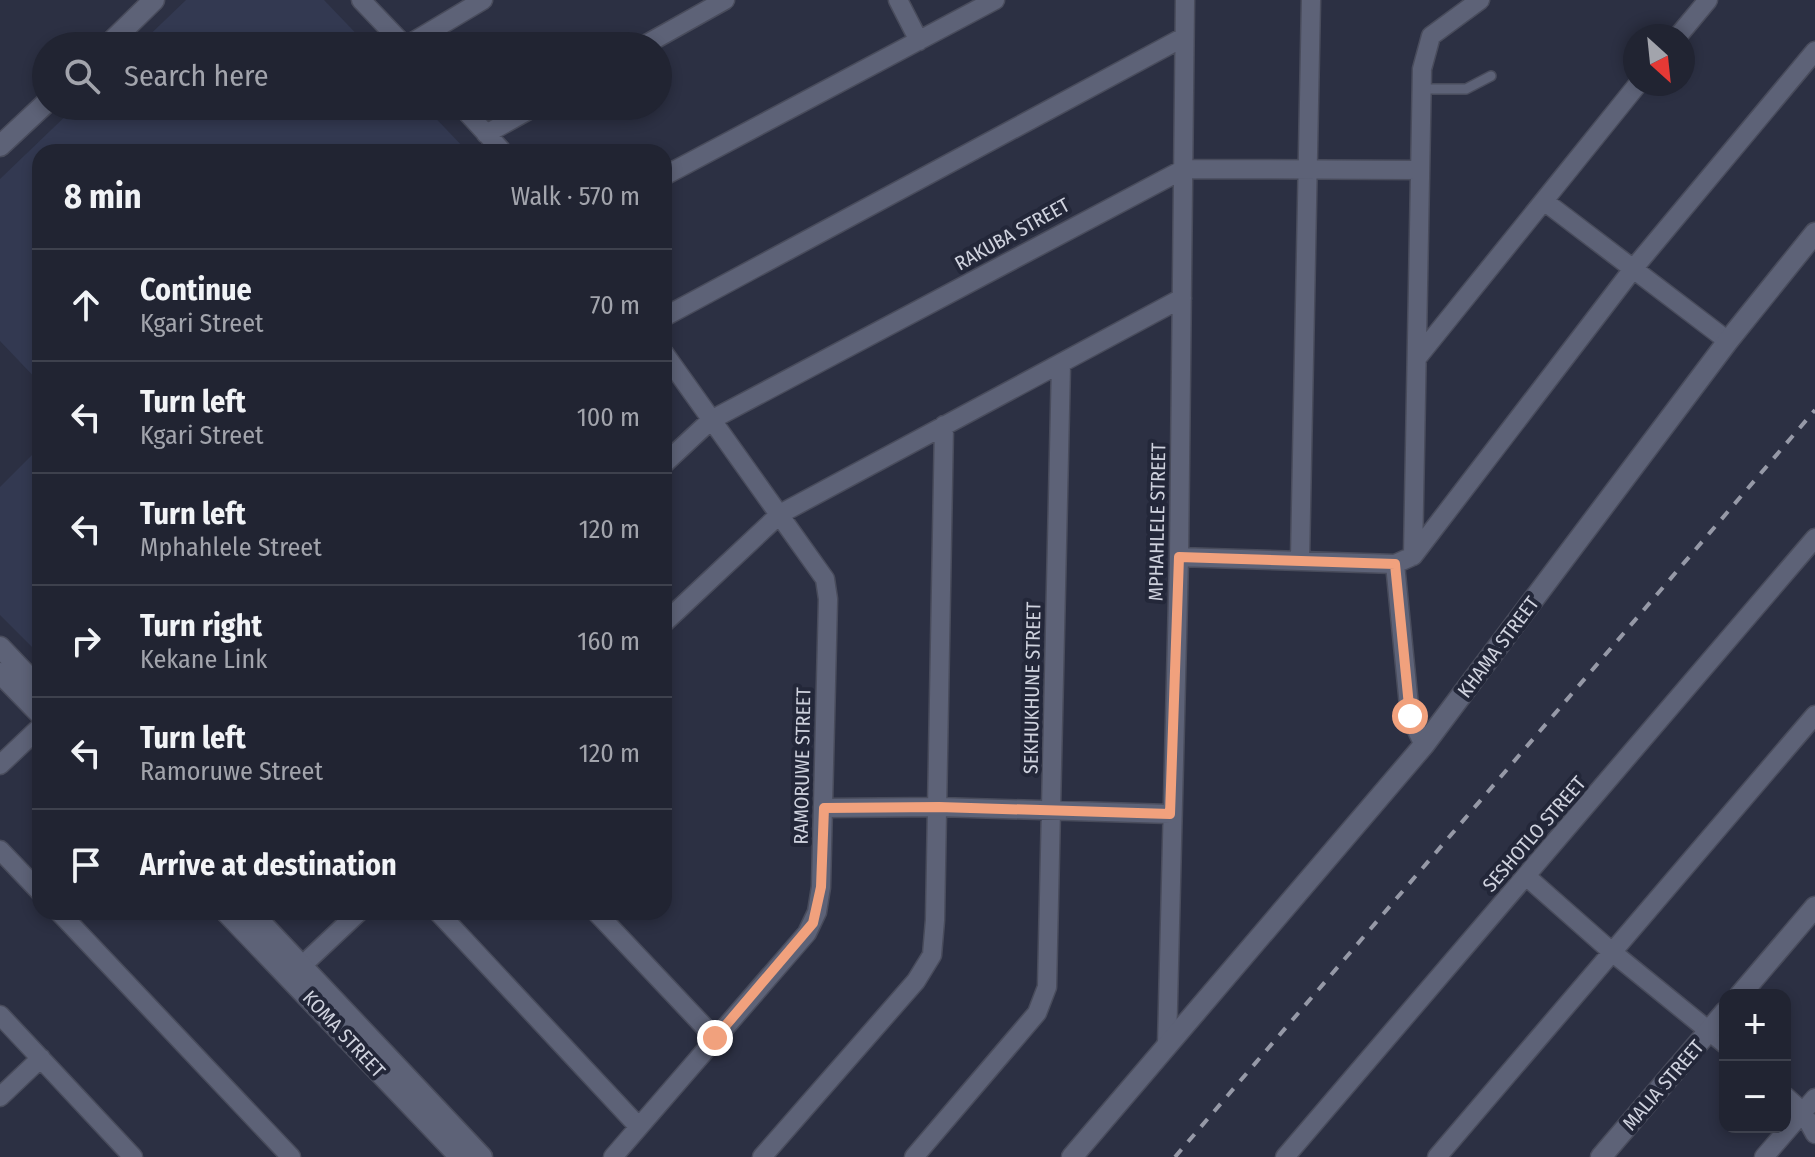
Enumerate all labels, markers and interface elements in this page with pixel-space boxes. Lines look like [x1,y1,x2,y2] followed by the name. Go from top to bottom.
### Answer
[1623,24,1695,96] north arrow
[32,32,672,120] search box
[60,54,104,98] icon: search
[124,58,269,94] text: Search here
[64,176,142,217] text: 8 min
[511,181,640,212] text: Walk · 570 m
[950,192,1074,275] street label: RAKUBA STREET
[140,272,252,308] text: Continue
[64,283,108,327] icon: ahead
[590,290,640,321] text: 70 m
[140,308,264,339] text: Kgari Street
[140,384,246,420] text: Turn left
[64,395,108,439] icon: left
[577,402,640,433] text: 100 m
[140,420,264,451] text: Kgari Street
[1144,442,1170,601] street label: MPHAHLELE STREET
[140,496,246,532] text: Turn left
[64,507,108,551] icon: left
[579,514,640,545] text: 120 m
[140,532,322,563] text: Mphahlele Street
[1452,591,1544,702] street label: KHAMA STREET
[1018,601,1046,774] street label: SEKHUKHUNE STREET
[140,608,262,644] text: Turn right
[64,619,108,663] icon: right
[577,626,640,657] text: 160 m
[140,644,267,675] text: Kekane Link
[789,686,815,845] street label: RAMORUWE STREET
[1392,698,1428,734] route start
[140,720,246,756] text: Turn left
[64,731,108,775] icon: left
[579,738,640,769] text: 120 m
[140,756,323,787] text: Ramoruwe Street
[1477,771,1591,897] street label: SESHOTLO STREET
[64,843,108,887] icon: arrive
[140,847,397,883] text: Arrive at destination
[298,986,391,1083] street label: KOMA STREET
[1719,989,1791,1133] map controls
[1719,989,1791,1061] button: +
[697,1020,733,1056] route end
[1617,1034,1709,1135] street label: MALIA STREET
[1719,1061,1791,1133] button: −

